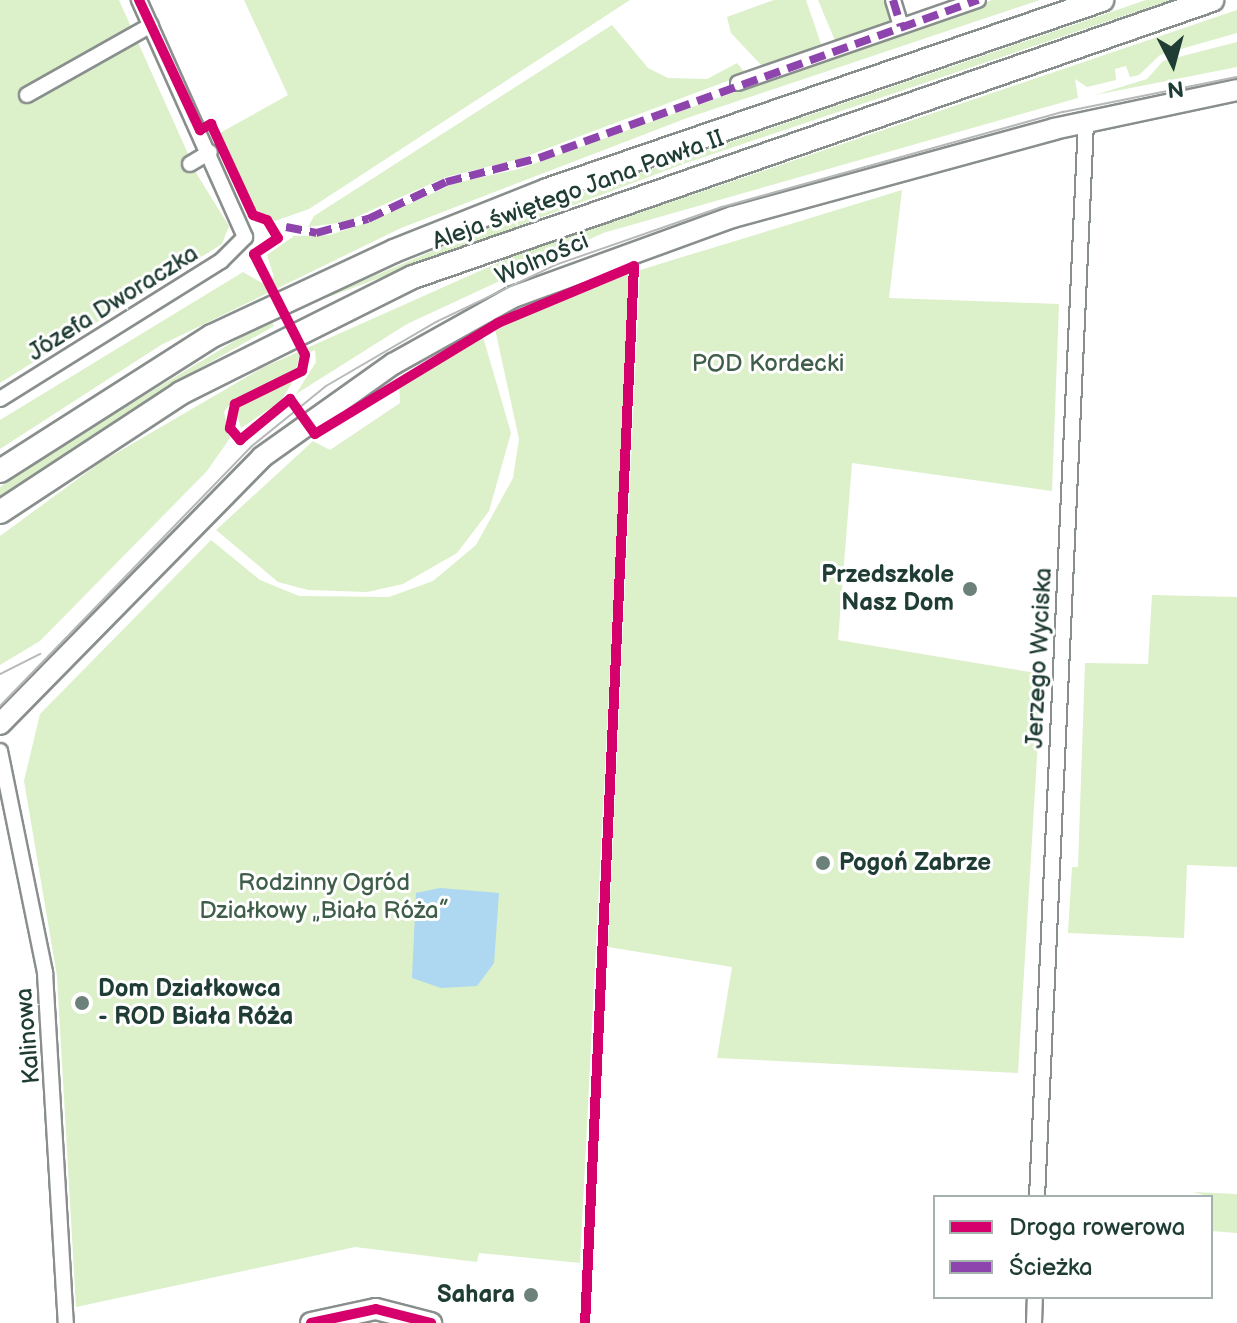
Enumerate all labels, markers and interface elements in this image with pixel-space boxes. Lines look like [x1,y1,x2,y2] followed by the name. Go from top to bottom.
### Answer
[1133,24,1213,104] north arrow
[1166,74,1185,103] text: N
[428,124,728,256] street label: Aleja świętego Jana Pawła II
[491,227,593,291] street label: Wolności
[22,239,204,367] street label: Józefa Dworaczka
[692,350,844,378] park label: POD Kordecki
[821,561,954,617] place label: Przedszkole Nasz Dom
[1020,567,1058,749] street label: Jerzego Wyciska
[961,580,979,598] marker: Przedszkole Nasz Dom
[839,849,991,877] place label: Pogoń Zabrze
[814,854,832,872] marker: Pogoń Zabrze
[198,869,450,925] park label: Rodzinny Ogród Działkowy „Biała Róża”
[98,975,293,1031] place label: Dom Działkowca - ROD Biała Róża
[9,987,47,1085] street label: Kalinowa
[73,994,91,1012] marker: Dom Działkowca - ROD Biała Róża
[933,1195,1213,1299] legend
[1009,1213,1185,1242] text: Droga rowerowa
[1009,1253,1093,1282] text: Ścieżka
[437,1281,515,1309] place label: Sahara
[522,1286,540,1304] marker: Sahara

